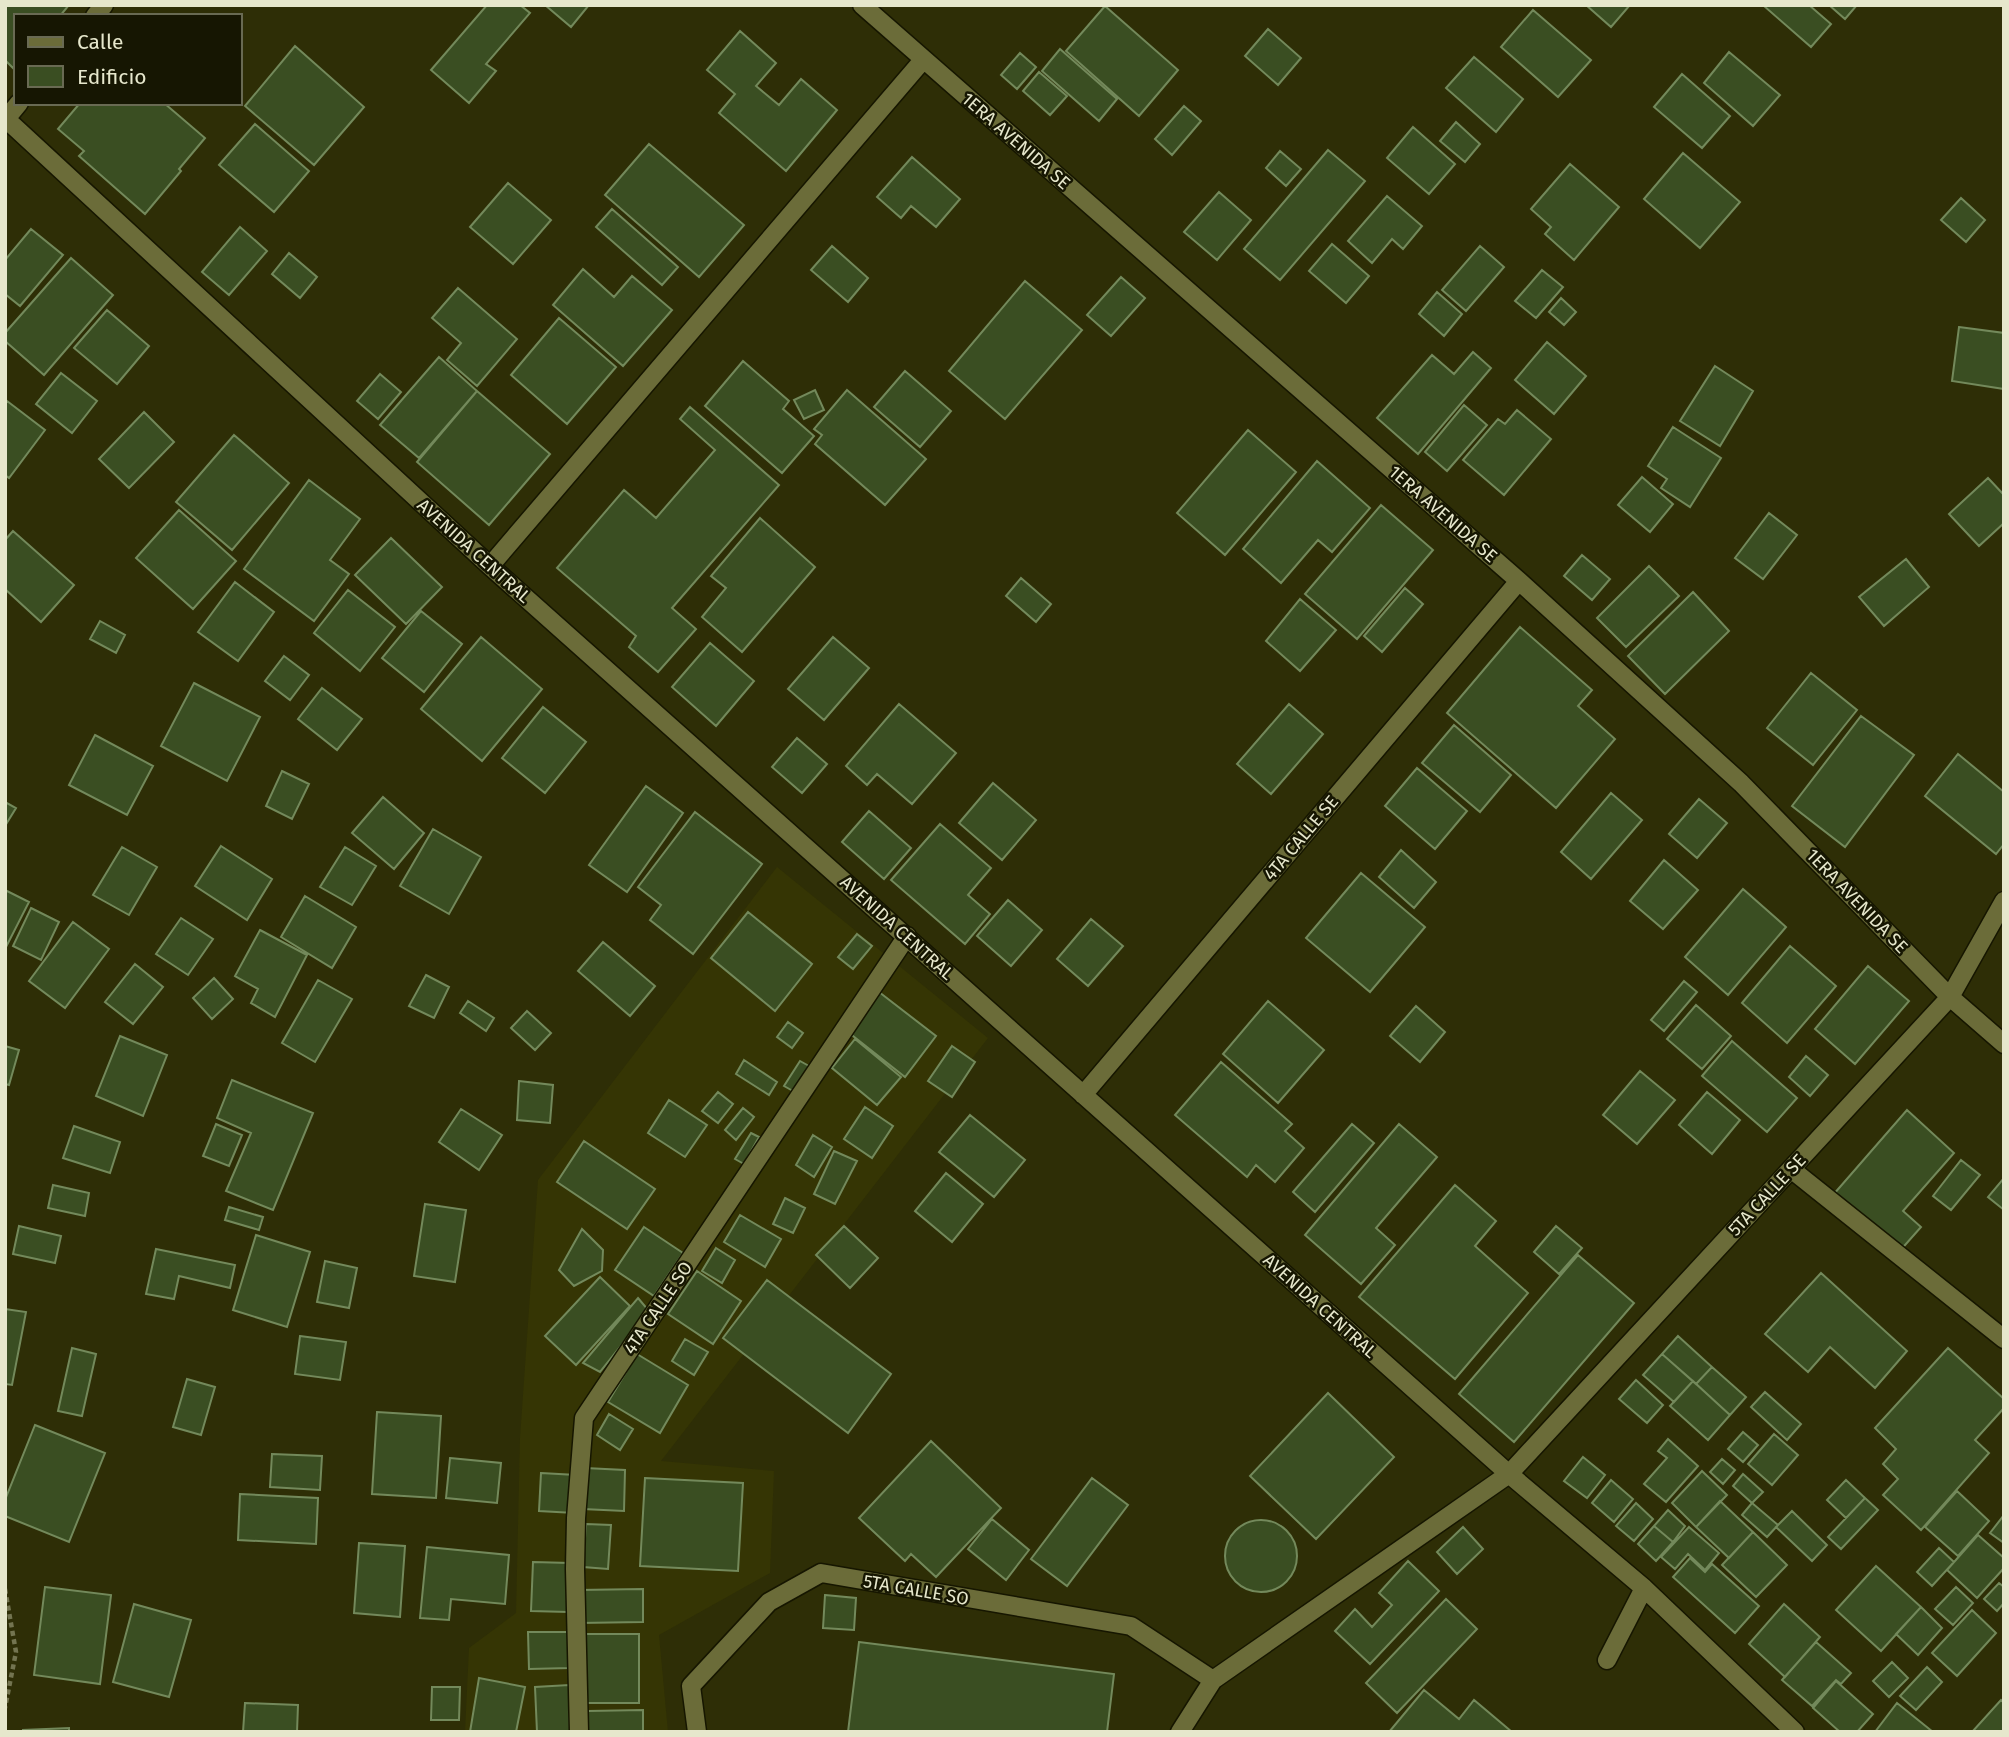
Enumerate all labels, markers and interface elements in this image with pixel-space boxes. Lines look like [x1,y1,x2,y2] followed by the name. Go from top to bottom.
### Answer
[14,14,242,105] legend
[77,29,123,55] text: Calle
[77,64,147,90] text: Edificio
[957,88,1075,194] street label: 1ERA AVENIDA SE
[1384,461,1502,567] street label: 1ERA AVENIDA SE
[413,494,535,608] street label: AVENIDA CENTRAL
[1259,791,1343,885] street label: 4TA CALLE SE
[1802,844,1912,958] street label: 1ERA AVENIDA SE
[836,871,958,985] street label: AVENIDA CENTRAL
[1724,1149,1810,1241] street label: 5TA CALLE SE
[1259,1249,1381,1363] street label: AVENIDA CENTRAL
[619,1257,697,1359] street label: 4TA CALLE SO
[862,1570,970,1610] street label: 5TA CALLE SO

